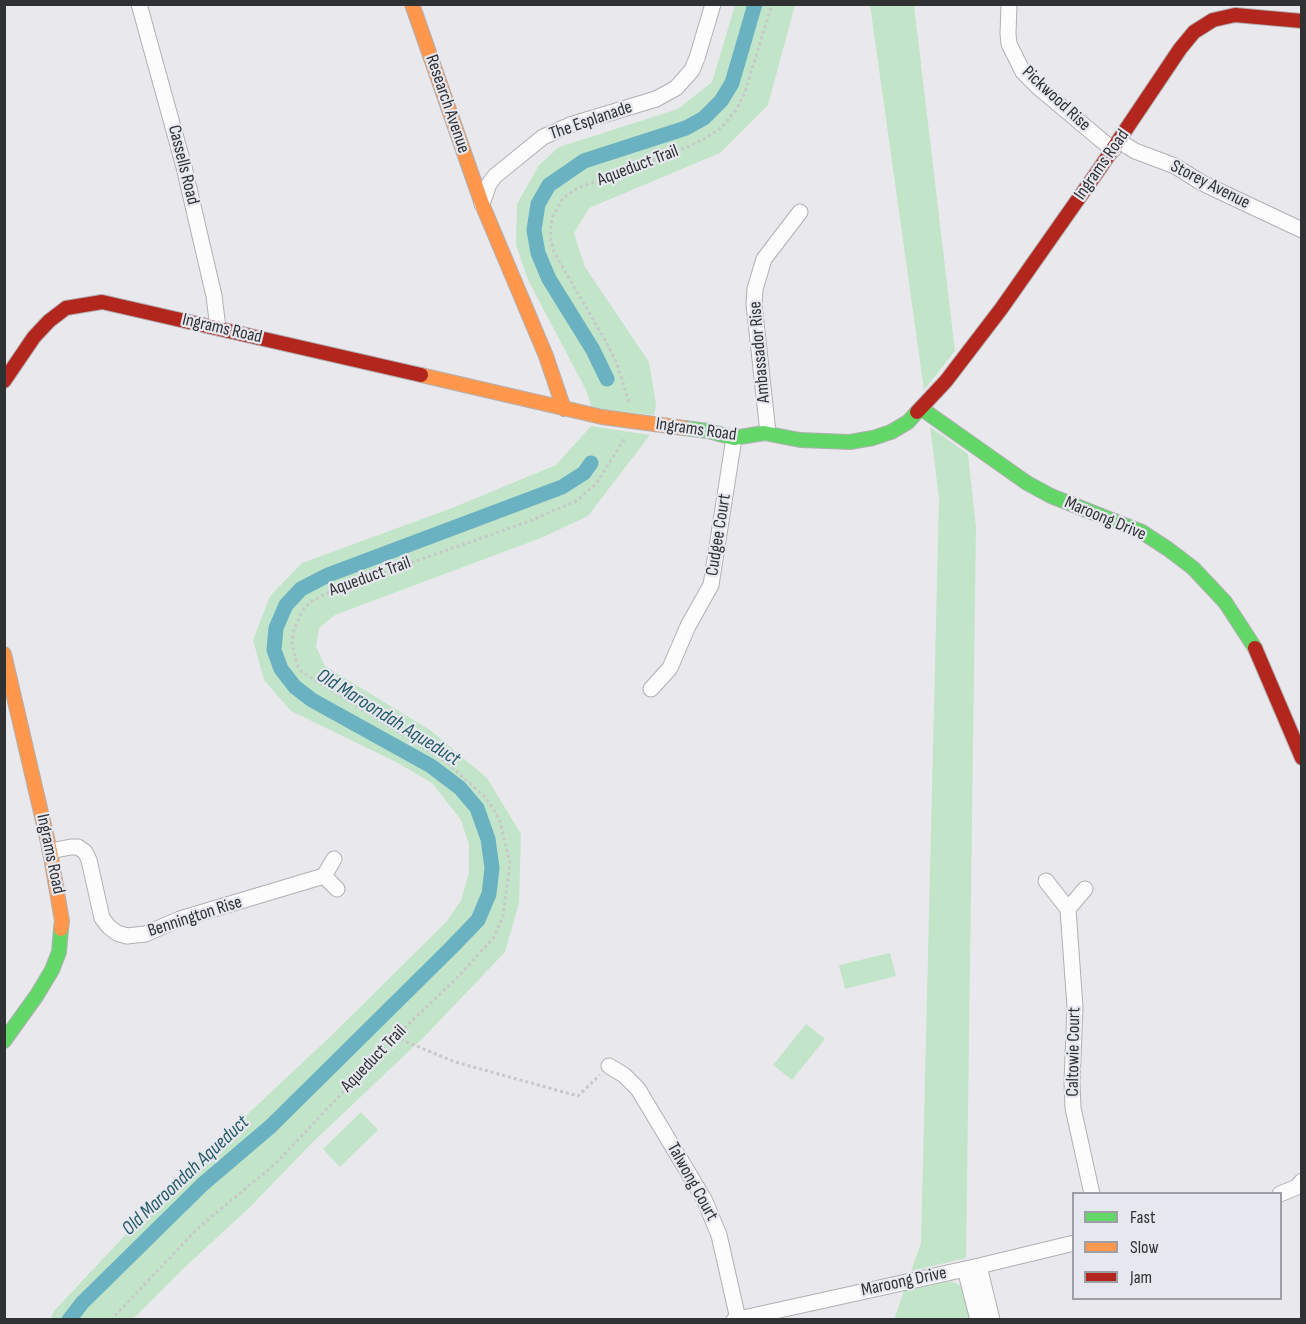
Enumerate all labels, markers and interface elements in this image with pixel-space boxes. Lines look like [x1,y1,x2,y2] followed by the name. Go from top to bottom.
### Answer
[420,52,474,156] street label: Research Avenue
[1017,62,1095,136] street label: Pickwood Rise
[547,97,635,145] street label: The Esplanade
[163,123,203,207] street label: Cassells Road
[1070,126,1134,204] street label: Ingrams Road
[594,141,682,191] street label: Aqueduct Trail
[1167,156,1253,214] street label: Storey Avenue
[745,300,775,404] street label: Ambassador Rise
[180,309,264,349] street label: Ingrams Road
[654,414,738,446] street label: Ingrams Road
[1061,492,1149,546] street label: Maroong Drive
[702,493,736,577] street label: Cudgee Court
[326,552,414,602] street label: Aqueduct Trail
[312,664,464,772] water label: Old Maroondah Aqueduct
[31,812,69,896] street label: Ingrams Road
[145,892,245,942] street label: Bennington Rise
[1062,1007,1086,1097] street label: Caltowie Court
[337,1021,411,1097] street label: Aqueduct Trail
[118,1111,254,1241] water label: Old Maroondah Aqueduct
[662,1139,722,1225] street label: Talwong Court
[1072,1192,1282,1300] legend
[1130,1207,1155,1228] text: Fast
[1130,1237,1159,1258] text: Slow
[859,1262,949,1302] street label: Maroong Drive
[1130,1267,1152,1288] text: Jam

